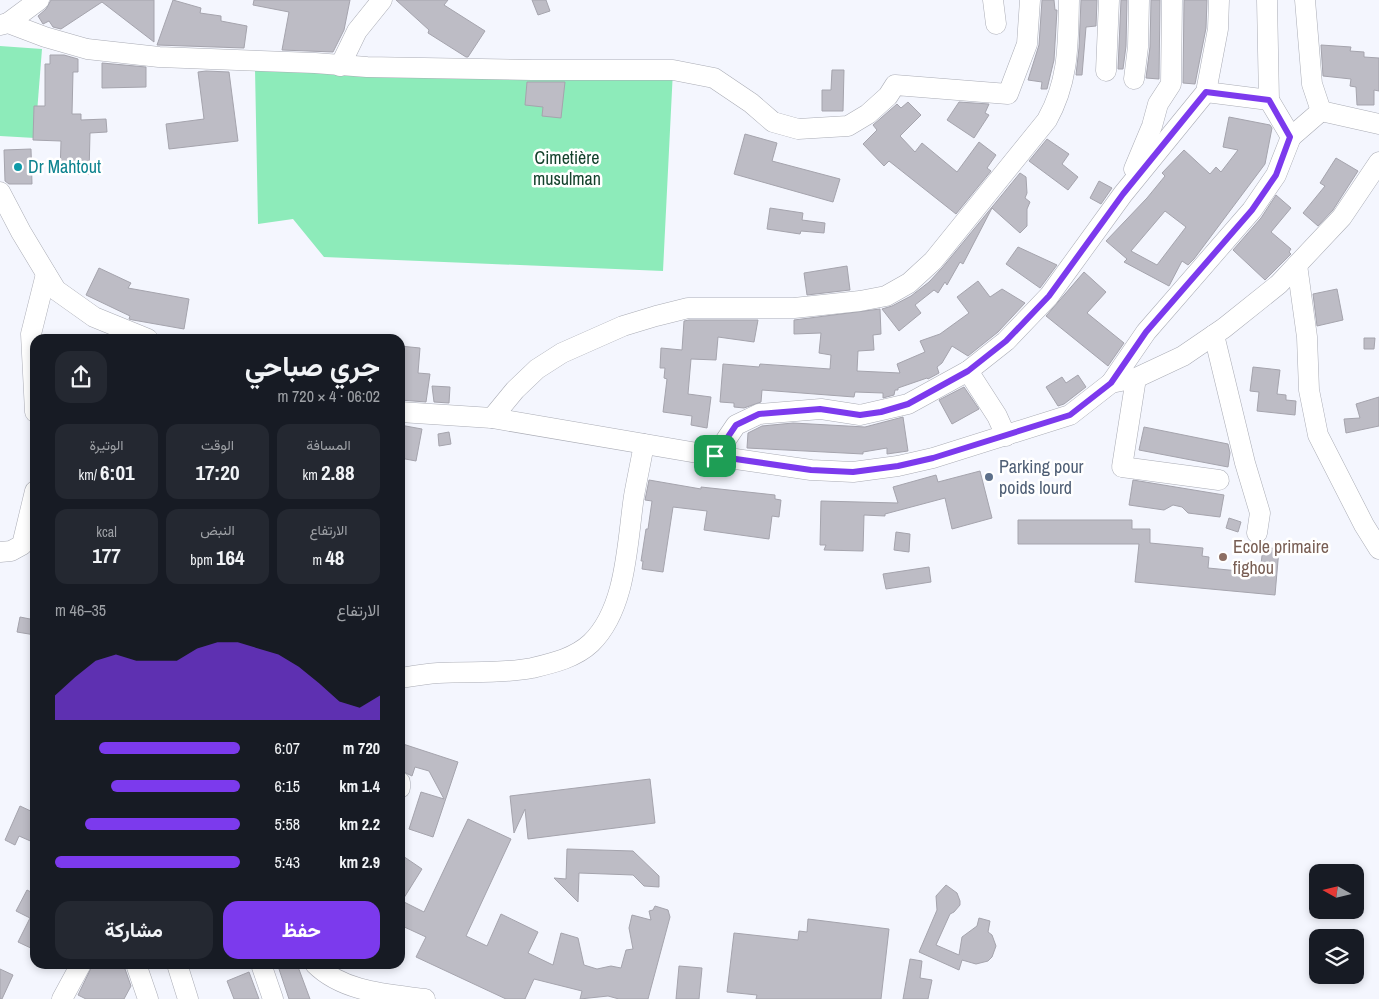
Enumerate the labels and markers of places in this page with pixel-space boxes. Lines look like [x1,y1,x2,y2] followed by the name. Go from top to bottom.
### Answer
[28,154,101,179] place label: Dr Mahtout
[12,161,24,173] marker: Dr Mahtout
[694,435,736,477] pin
[999,454,1084,500] place label: Parking pour poids lourd
[983,471,995,483] marker: Parking pour poids lourd
[1233,534,1329,580] place label: Ecole primaire fighou
[1217,551,1229,563] marker: Ecole primaire fighou

